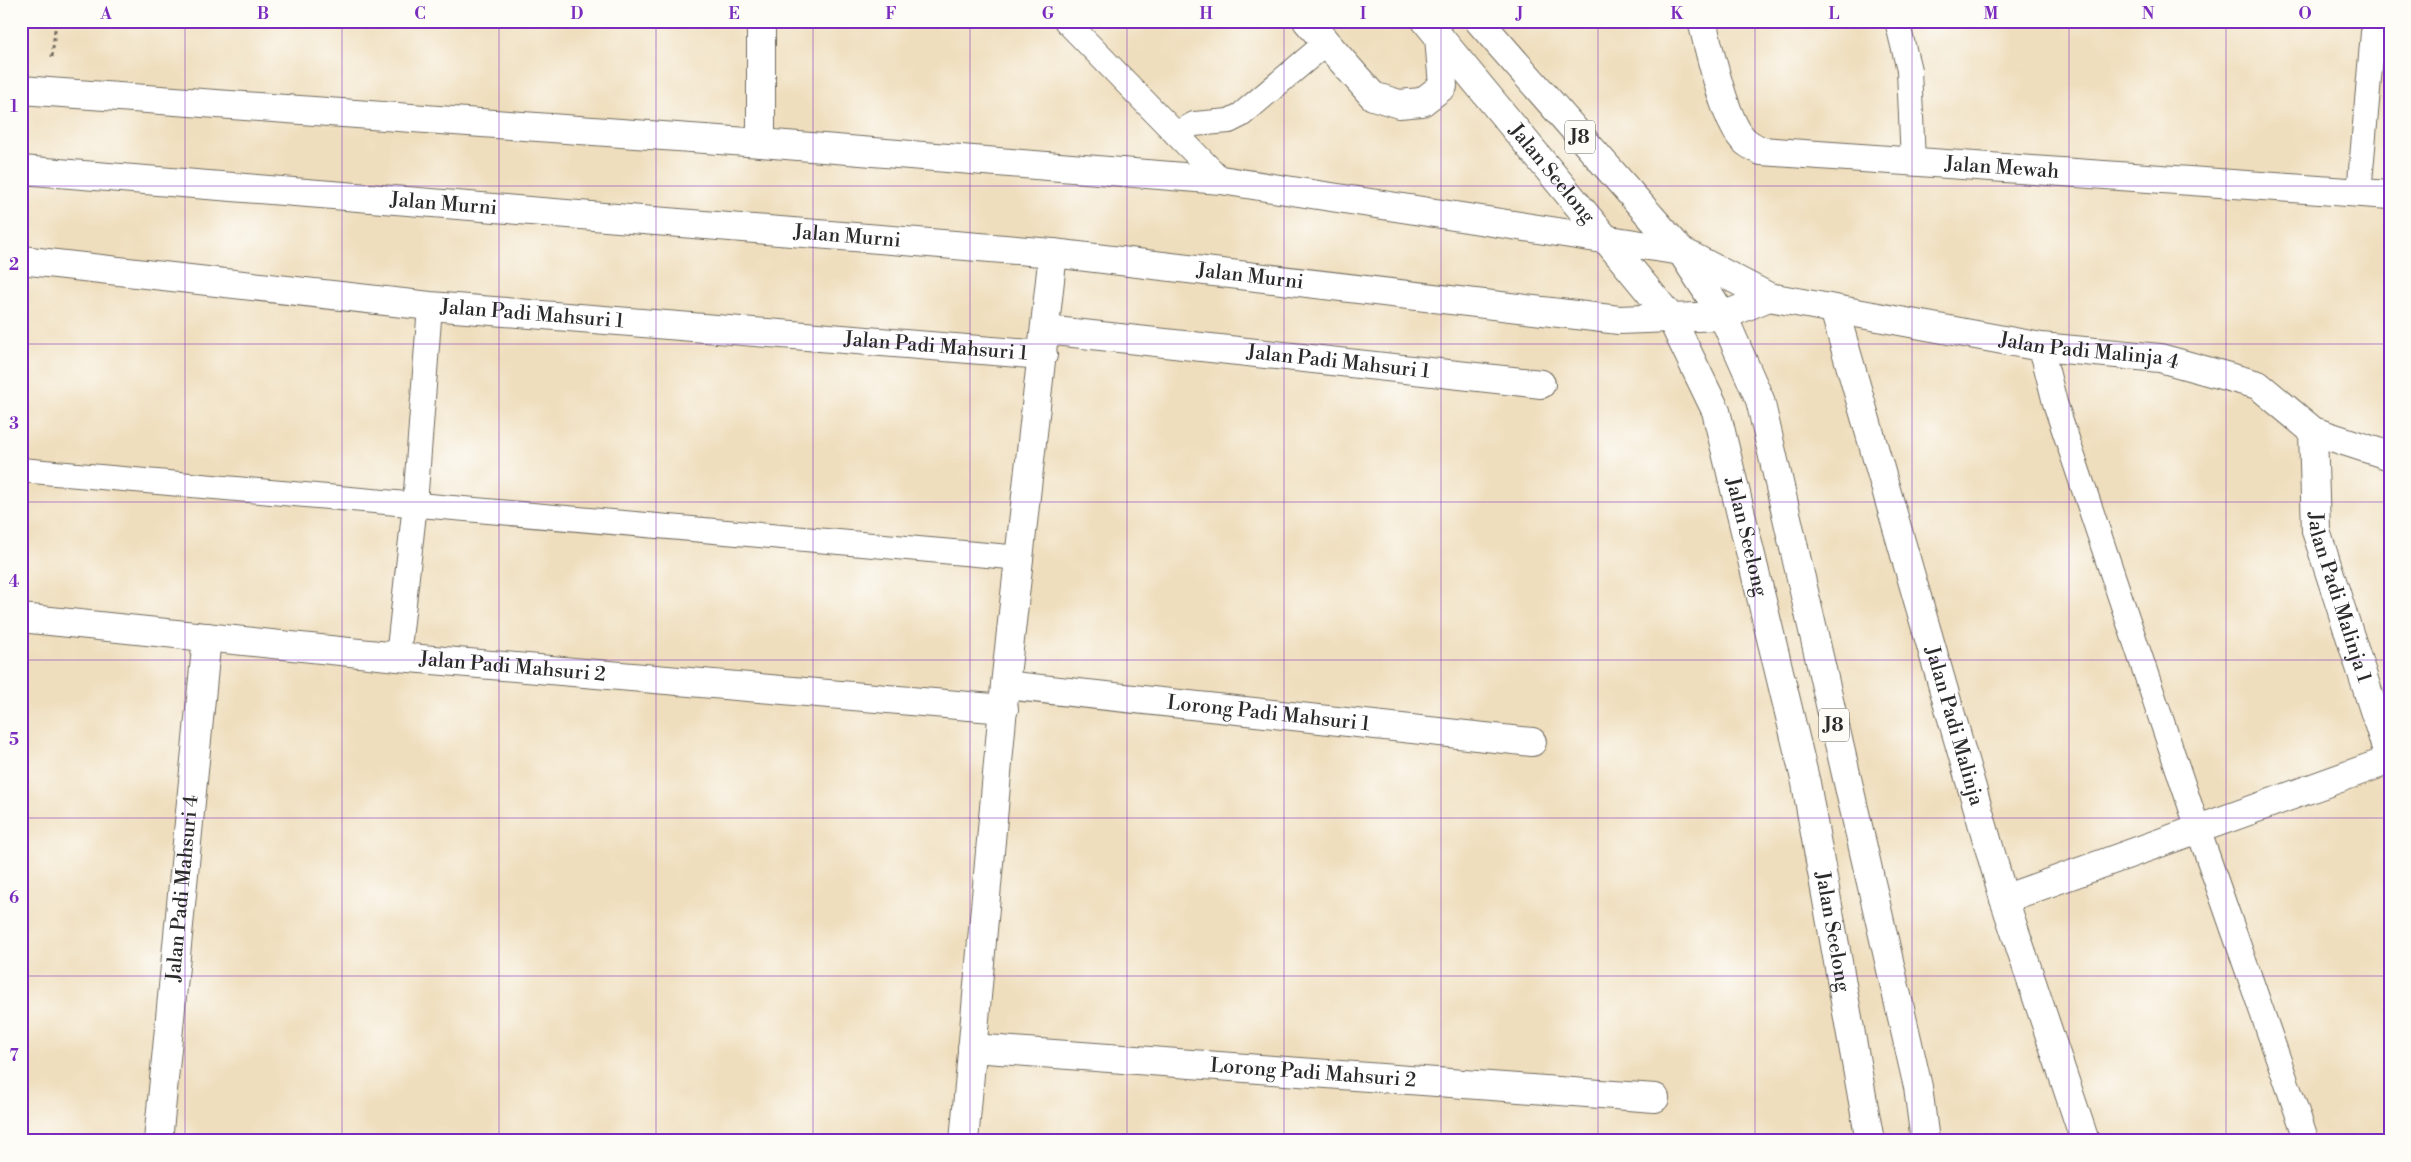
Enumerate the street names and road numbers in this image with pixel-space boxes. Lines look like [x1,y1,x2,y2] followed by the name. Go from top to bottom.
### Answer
[1503,118,1601,229] street label: Jalan Seelong
[1565,120,1595,154] road number: J8
[1943,151,2060,184] street label: Jalan Mewah
[388,187,499,221] street label: Jalan Murni
[792,220,902,253] street label: Jalan Murni
[1195,258,1305,295] street label: Jalan Murni
[438,294,625,334] street label: Jalan Padi Mahsuri 1
[842,327,1029,366] street label: Jalan Padi Mahsuri 1
[1996,327,2182,375] street label: Jalan Padi Malinja 4
[1245,339,1431,384] street label: Jalan Padi Mahsuri 1
[1720,474,1773,600] street label: Jalan Seelong
[2303,511,2377,686] street label: Jalan Padi Malinja 1
[1919,643,1989,809] street label: Jalan Padi Malinja
[418,646,607,687] street label: Jalan Padi Mahsuri 2
[1166,690,1371,737] street label: Lorong Padi Mahsuri 1
[1819,708,1849,742] road number: J8
[161,794,204,984] street label: Jalan Padi Mahsuri 4
[1809,868,1856,994] street label: Jalan Seelong
[1209,1053,1417,1093] street label: Lorong Padi Mahsuri 2

